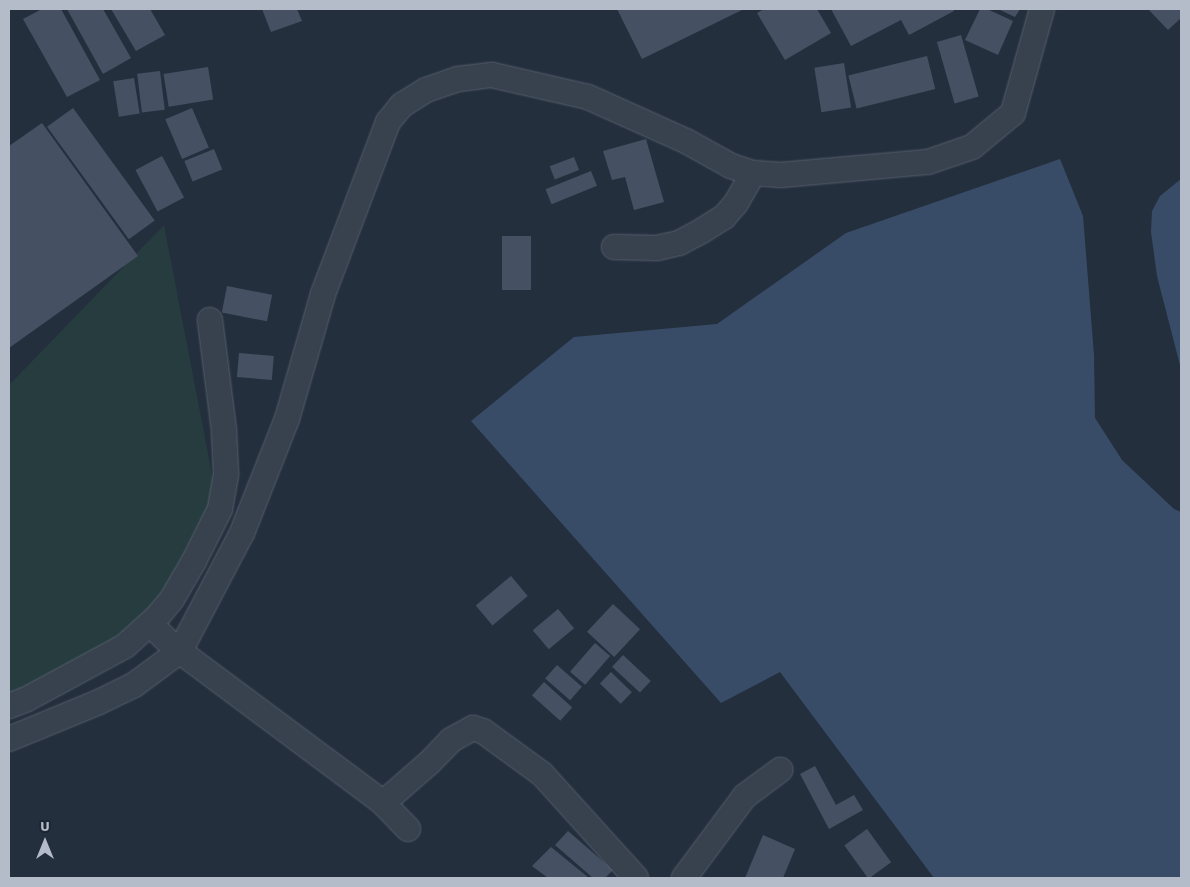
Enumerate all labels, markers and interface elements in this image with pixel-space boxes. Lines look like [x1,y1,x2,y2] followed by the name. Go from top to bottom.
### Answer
[20,817,70,867] north arrow
[40,818,50,835] text: U

